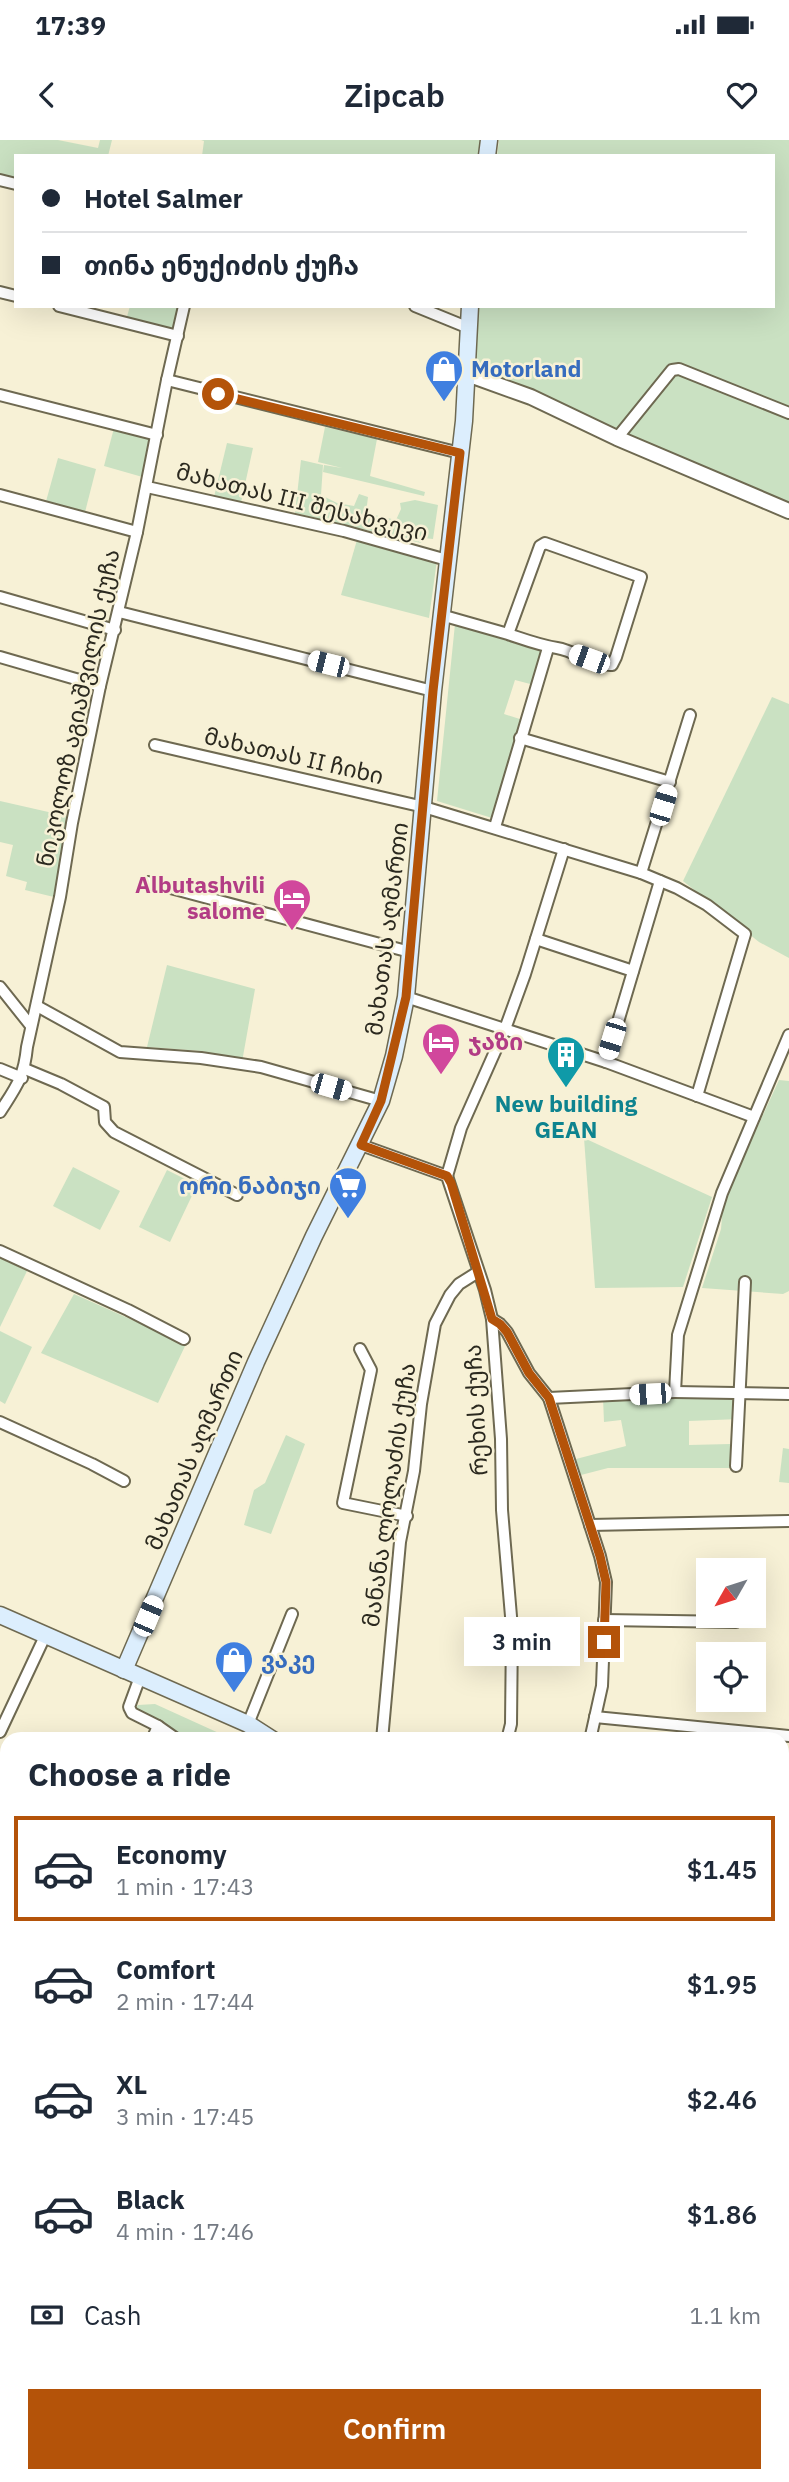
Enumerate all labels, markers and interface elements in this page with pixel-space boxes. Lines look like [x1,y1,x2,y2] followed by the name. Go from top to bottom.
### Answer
[35,8,106,42] text: 17:39
[344,74,445,116] text: Zipcab
[28,76,66,114] icon: back
[723,76,761,114] icon: heart
[84,181,243,215] text: Hotel Salmer
[84,248,359,282] text: თინა ენუქიძის ქუჩა
[423,348,465,403] shop icon: Motorland
[471,353,581,383] place label: Motorland
[202,378,234,410] route start
[173,455,431,547] street label: მახათას III შესახვევი
[29,546,125,869] street label: ნიკოლოზ აგიაშვილის ქუჩა
[566,642,613,676] car
[306,649,351,679] car
[202,720,387,790] street label: მახათას II ჩიხი
[647,782,680,828] car
[358,820,414,1037] street label: მახათას აღმართი
[135,869,265,925] place label: Albutashvili salome
[271,877,313,932] hotel icon: Albutashvili salome
[596,1016,629,1062] car
[420,1021,462,1076] hotel icon: ჯაზი
[468,1026,523,1056] place label: ჯაზი
[545,1034,587,1089] building icon: New building GEAN
[308,1071,355,1103] car
[495,1088,638,1144] place label: New building GEAN
[327,1165,369,1220] supermarket icon: ორი ნაბიჯი
[179,1170,321,1200] place label: ორი ნაბიჯი
[457,1344,493,1477] street label: რეხის ქუჩა
[137,1345,249,1554] street label: მახათას აღმართი
[355,1361,421,1629] street label: მანანა ლოლაძის ქუჩა
[629,1382,672,1406] car
[696,1558,766,1628] north arrow
[696,1558,766,1712] map controls
[131,1593,166,1639] car
[464,1618,580,1666] callout: 3 min
[492,1626,552,1656] text: 3 min
[588,1626,620,1658] route end
[213,1639,255,1694] shop icon: ვაკე
[696,1642,766,1712] button: locate
[261,1644,316,1674] place label: ვაკე
[28,1753,231,1795] text: Choose a ride
[32,1837,95,1900] icon: car
[116,1837,227,1871] text: Economy
[687,1852,757,1886] text: $1.45
[116,1871,254,1901] text: 1 min · 17:43
[32,1952,95,2015] icon: car
[116,1952,215,1986] text: Comfort
[687,1967,757,2001] text: $1.95
[116,1986,254,2016] text: 2 min · 17:44
[32,2067,95,2130] icon: car
[116,2067,147,2101] text: XL
[687,2082,757,2116] text: $2.46
[116,2101,254,2131] text: 3 min · 17:45
[32,2182,95,2245] icon: car
[116,2182,184,2216] text: Black
[687,2197,757,2231] text: $1.86
[116,2216,254,2246] text: 4 min · 17:46
[28,2296,66,2334] icon: cash
[84,2298,141,2332] text: Cash
[690,2300,761,2330] text: 1.1 km
[28,2389,761,2469] button: Confirm

